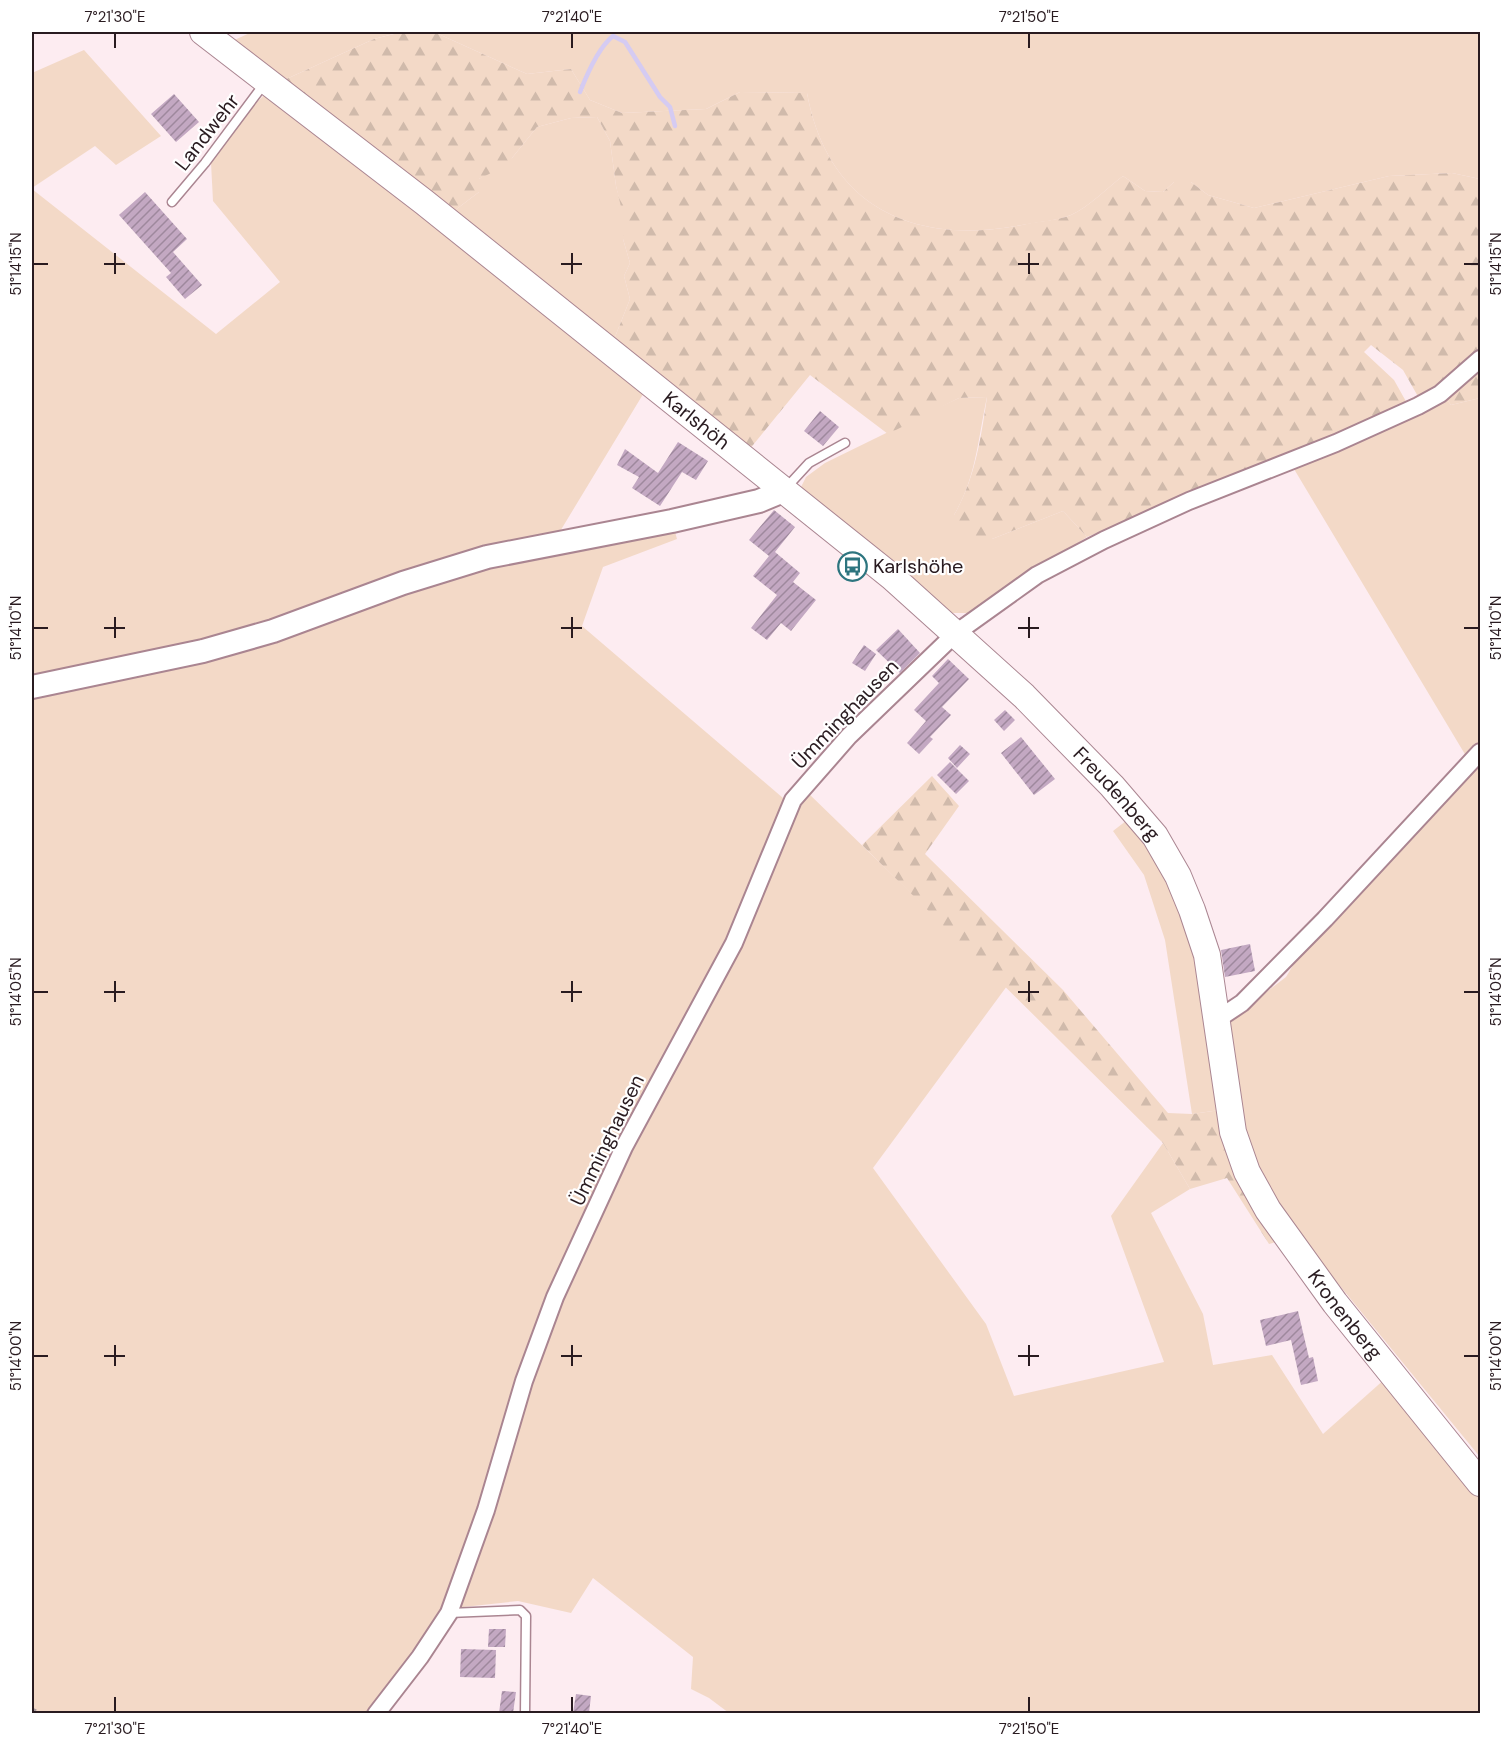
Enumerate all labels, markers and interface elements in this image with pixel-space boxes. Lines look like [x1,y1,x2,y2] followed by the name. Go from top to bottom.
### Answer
[85,7,145,27] text: 7°21'30"E
[542,7,602,27] text: 7°21'40"E
[999,7,1059,27] text: 7°21'50"E
[169,88,245,176] street label: Landwehr
[6,232,26,296] text: 51°14'15"N
[1486,232,1506,296] text: 51°14'15"N
[658,386,735,455] street label: Karlshöh
[836,550,868,582] bus stop icon: Karlshöhe
[873,553,963,579] place label: Karlshöhe
[6,596,26,660] text: 51°14'10"N
[1486,596,1506,660] text: 51°14'10"N
[786,654,904,774] street label: Ümminghausen
[1068,741,1166,846] street label: Freudenberg
[6,957,26,1027] text: 51°14'05"N
[1486,957,1506,1027] text: 51°14'05"N
[564,1070,650,1210] street label: Ümminghausen
[1302,1264,1388,1365] street label: Kronenberg
[6,1321,26,1391] text: 51°14'00"N
[1486,1321,1506,1391] text: 51°14'00"N
[85,1719,145,1739] text: 7°21'30"E
[542,1719,602,1739] text: 7°21'40"E
[999,1719,1059,1739] text: 7°21'50"E

